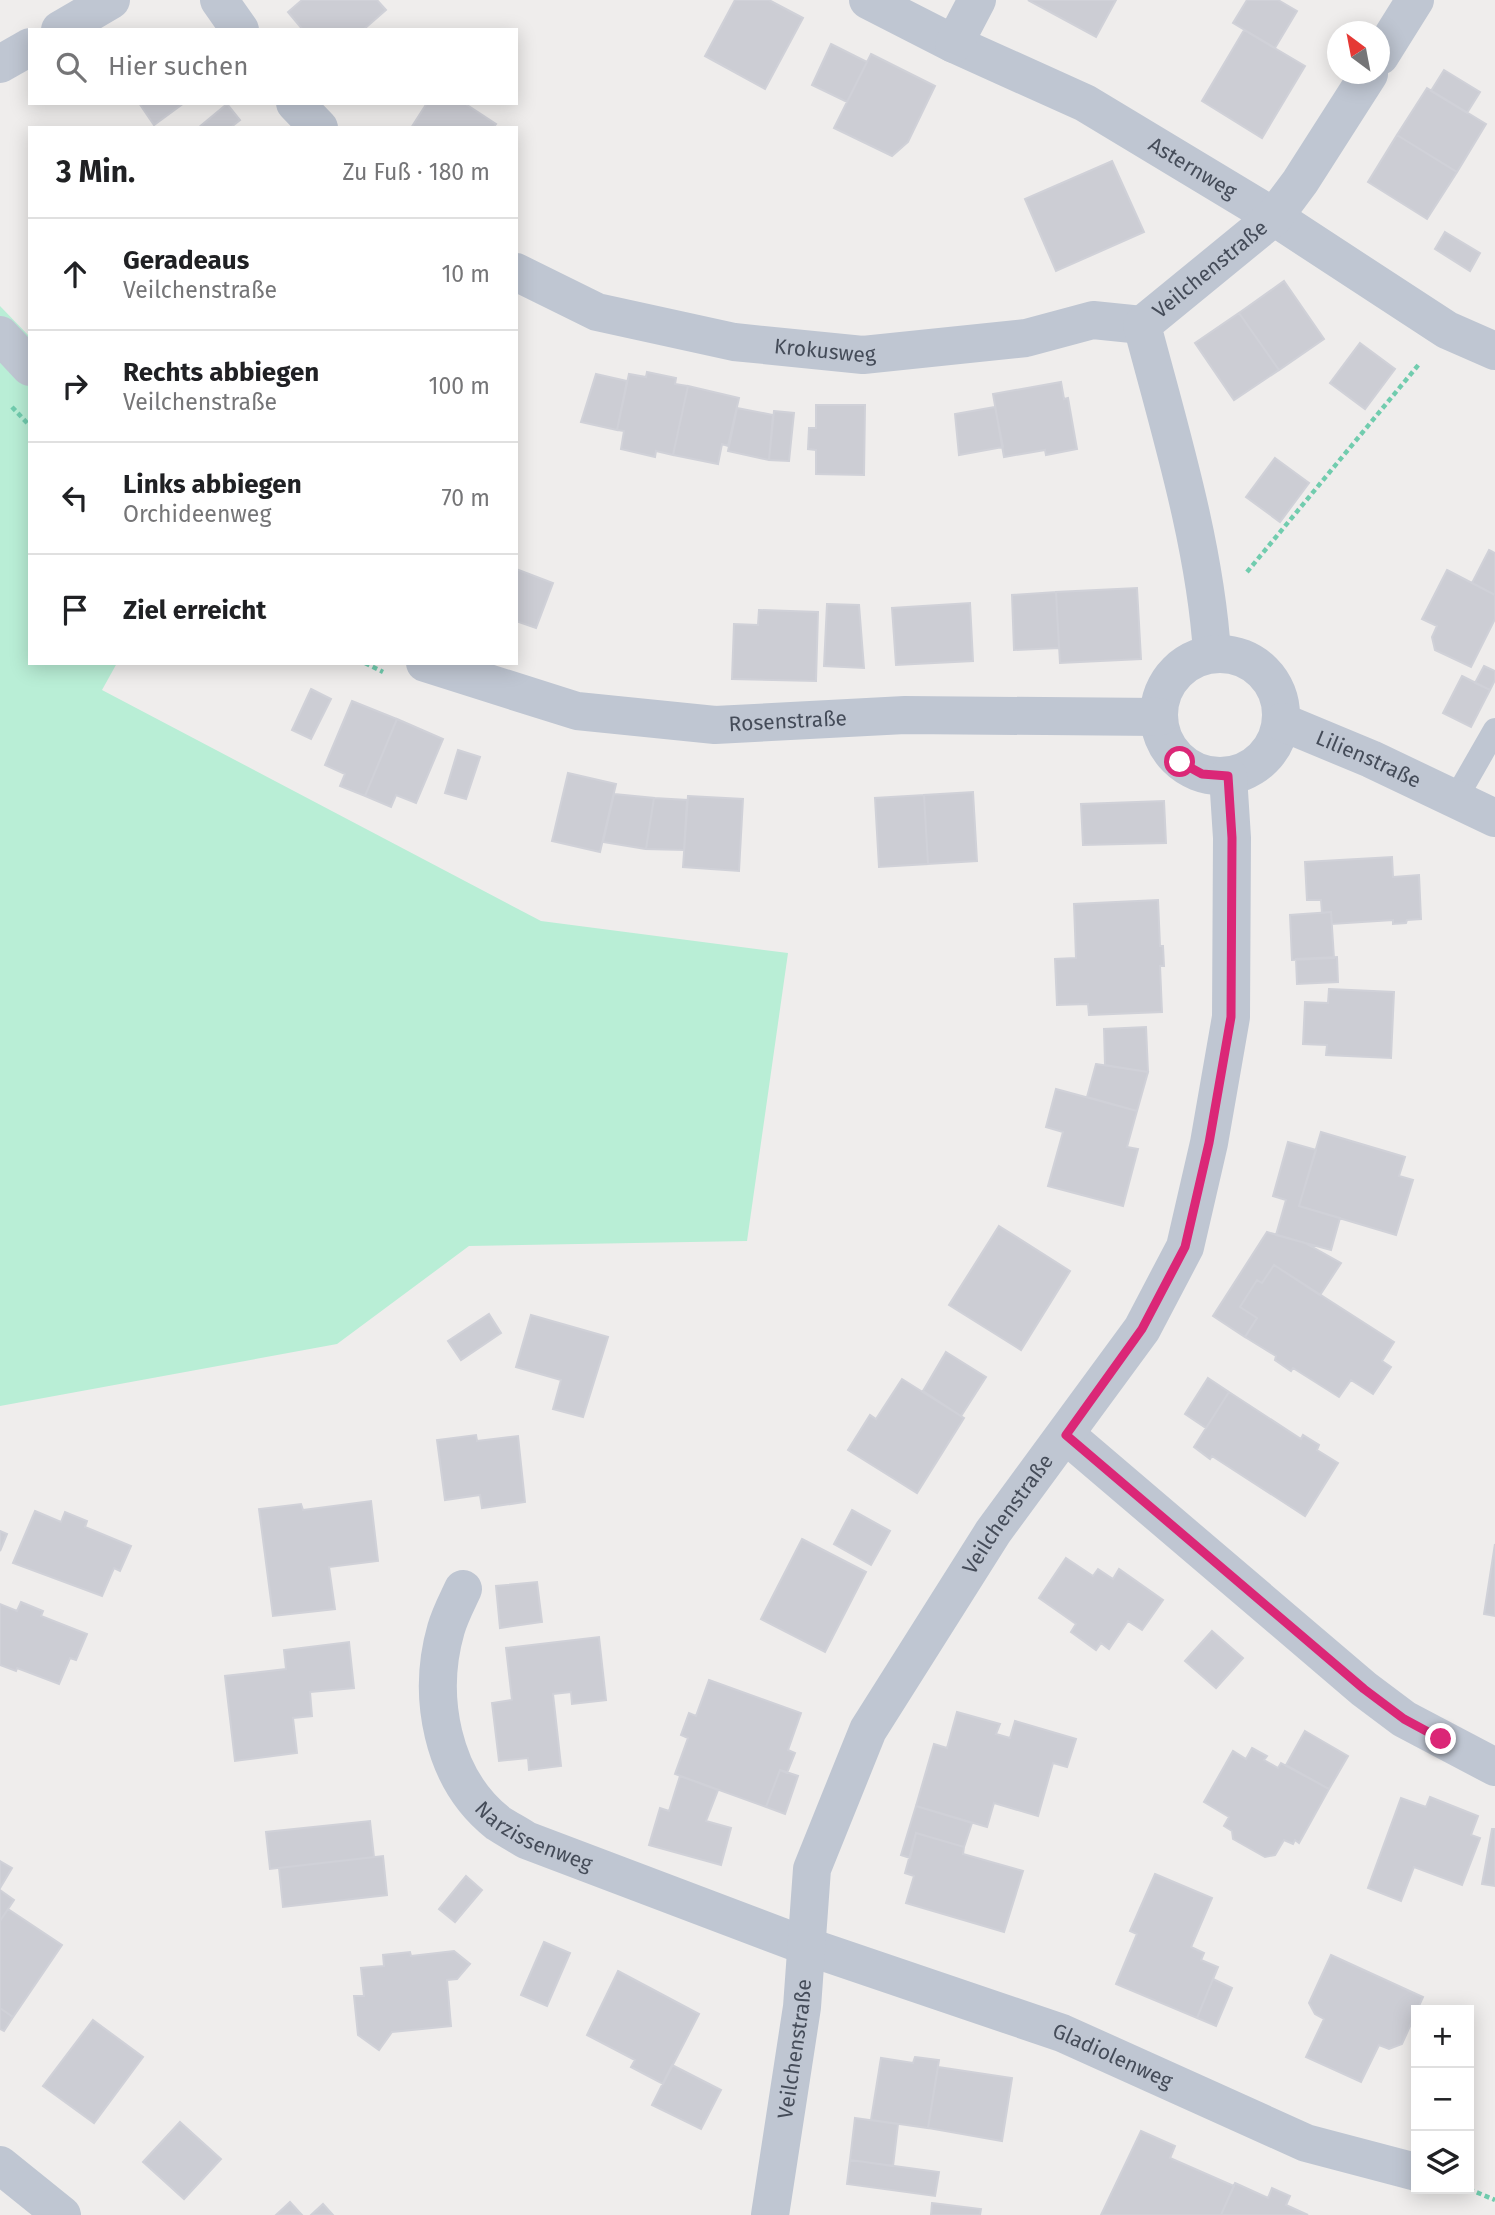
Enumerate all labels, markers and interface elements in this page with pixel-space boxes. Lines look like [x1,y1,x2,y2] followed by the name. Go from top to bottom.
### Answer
[1327,21,1390,84] north arrow
[28,28,518,105] search box
[52,48,90,86] icon: search
[108,51,248,82] text: Hier suchen
[1144,131,1242,205] street label: Asternweg
[56,154,135,190] text: 3 Min.
[343,158,490,186] text: Zu Fuß · 180 m
[1147,215,1273,324] street label: Veilchenstraße
[123,245,249,276] text: Geradeaus
[56,255,94,293] icon: ahead
[441,260,490,288] text: 10 m
[123,276,277,304] text: Veilchenstraße
[773,333,877,368] street label: Krokusweg
[123,357,319,388] text: Rechts abbiegen
[56,367,94,405] icon: right
[429,372,490,400] text: 100 m
[123,388,277,416] text: Veilchenstraße
[123,469,302,500] text: Links abbiegen
[56,479,94,517] icon: left
[441,484,490,512] text: 70 m
[123,500,271,528] text: Orchideenweg
[56,591,94,629] icon: arrive
[123,595,266,626] text: Ziel erreicht
[728,705,848,737] street label: Rosenstraße
[1312,725,1425,794] street label: Lilienstraße
[1164,746,1195,777] route start
[957,1449,1059,1579] street label: Veilchenstraße
[1425,1723,1456,1754] route end
[469,1796,596,1877] street label: Narzissenweg
[772,1978,817,2121] street label: Veilchenstraße
[1411,2005,1474,2194] map controls
[1411,2005,1474,2068] button: +
[1049,2018,1177,2094] street label: Gladiolenweg
[1411,2068,1474,2131] button: −
[1411,2131,1474,2194] button: layers

